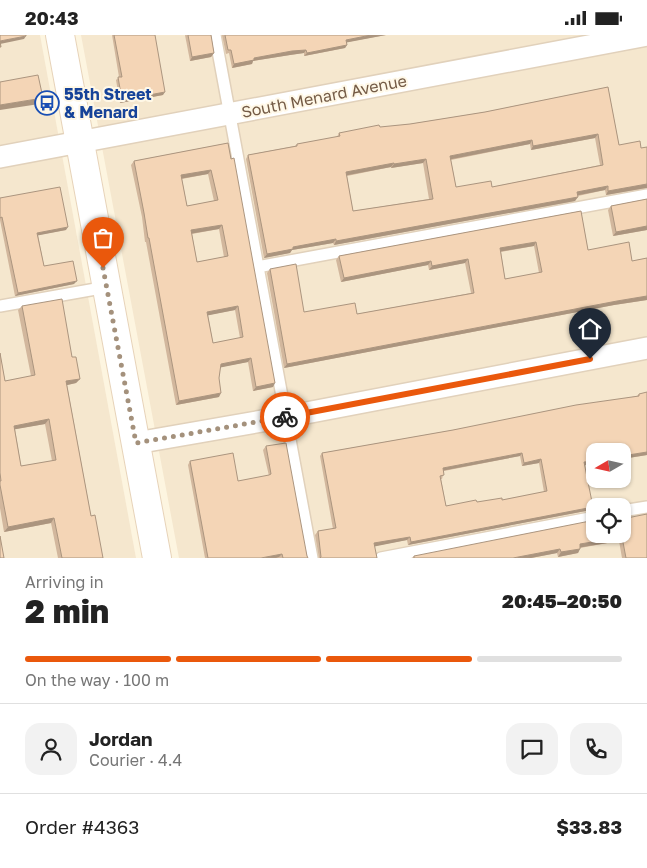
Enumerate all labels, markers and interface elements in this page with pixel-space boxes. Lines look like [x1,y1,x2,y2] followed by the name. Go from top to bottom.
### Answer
[25,6,79,29] text: 20:43
[240,70,408,122] street label: South Menard Avenue
[64,84,152,122] place label: 55th Street & Menard
[34,90,60,116] bus stop icon: 55th Street & Menard
[82,217,124,268] pin
[89,224,117,252] icon: bag
[569,308,611,359] pin
[576,315,604,343] icon: home
[260,392,310,442] courier
[271,403,299,431] icon: bike
[586,443,631,487] north arrow
[586,443,631,543] map controls
[586,498,631,543] button: locate
[25,572,104,592] text: Arriving in
[502,589,622,612] text: 20:45–20:50
[25,592,109,630] text: 2 min
[25,670,169,690] text: On the way · 100 m
[25,723,77,775] button: person
[506,723,558,775] button: chat
[570,723,622,775] button: phone
[89,727,153,750] text: Jordan
[89,750,182,770] text: Courier · 4.4
[25,815,139,838] text: Order #4363
[556,815,622,838] text: $33.83

